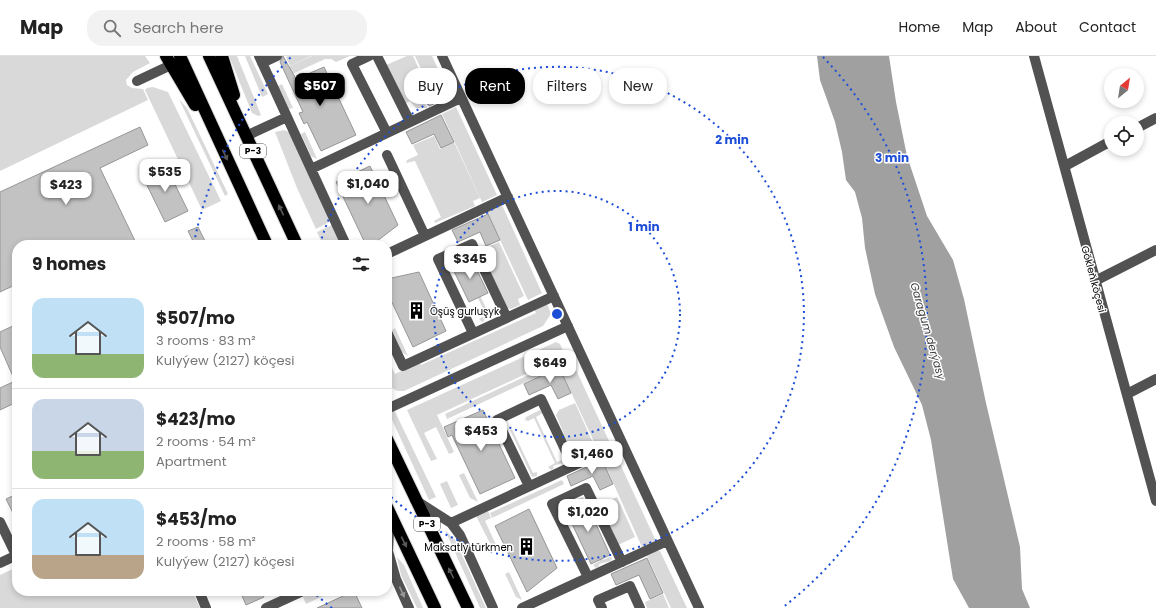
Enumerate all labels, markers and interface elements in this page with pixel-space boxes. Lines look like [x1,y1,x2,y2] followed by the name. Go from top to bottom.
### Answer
[87,10,367,46] search box
[20,14,63,41] text: Map
[101,17,123,39] icon: search
[133,17,224,38] text: Search here
[898,17,940,37] text: Home
[962,17,993,37] text: Map
[1015,17,1057,37] text: About
[1079,17,1136,37] text: Contact
[404,68,457,104] chip: Buy
[465,68,525,104] chip: Rent
[533,68,601,104] chip: Filters
[609,68,667,104] chip: New
[1104,68,1144,108] north arrow
[1104,68,1144,156] map controls
[296,73,344,107] pin: $507
[304,76,336,95] text: $507
[1104,116,1144,156] button: locate
[715,131,749,148] text: 2 min
[240,144,266,158] road number: P-3
[222,149,228,161] one-way arrow
[875,149,909,166] text: 3 min
[141,159,189,193] pin: $535
[148,162,182,181] text: $535
[335,171,401,205] pin: $1,040
[42,172,90,206] pin: $423
[347,174,389,193] text: $1,040
[50,175,82,194] text: $423
[278,204,284,215] one-way arrow
[628,218,660,235] text: 1 min
[1077,244,1110,314] street label: Gökleň köçesi
[446,246,494,280] pin: $345
[453,249,487,268] text: $345
[32,252,106,276] text: 9 homes
[350,253,372,275] icon: filters
[906,280,950,382] water label: Garagum derýasy
[407,301,427,321] building icon: Öşüş gurluşyk
[430,304,500,319] place label: Öşüş gurluşyk
[156,306,235,330] text: $507/mo
[550,307,564,321] centre of rings
[64,314,112,362] icon: home
[156,331,256,350] text: 3 rooms · 83 m²
[526,350,574,384] pin: $649
[156,351,295,370] text: Kulyýew (2127) köçesi
[533,353,567,372] text: $649
[156,407,235,431] text: $423/mo
[64,415,112,463] icon: home
[457,418,505,452] pin: $453
[464,421,498,440] text: $453
[156,432,256,451] text: 2 rooms · 54 m²
[559,441,625,475] pin: $1,460
[571,444,613,463] text: $1,460
[156,452,226,471] text: Apartment
[555,499,621,533] pin: $1,020
[567,502,609,521] text: $1,020
[156,507,237,531] text: $453/mo
[64,515,112,563] icon: home
[414,517,440,531] road number: P-3
[156,532,256,551] text: 2 rooms · 58 m²
[401,536,407,548] one-way arrow
[516,537,536,557] building icon: Maksatly türkmen
[424,540,513,555] place label: Maksatly türkmen
[156,552,295,571] text: Kulyýew (2127) köçesi
[448,567,454,579] one-way arrow
[399,586,405,598] one-way arrow

